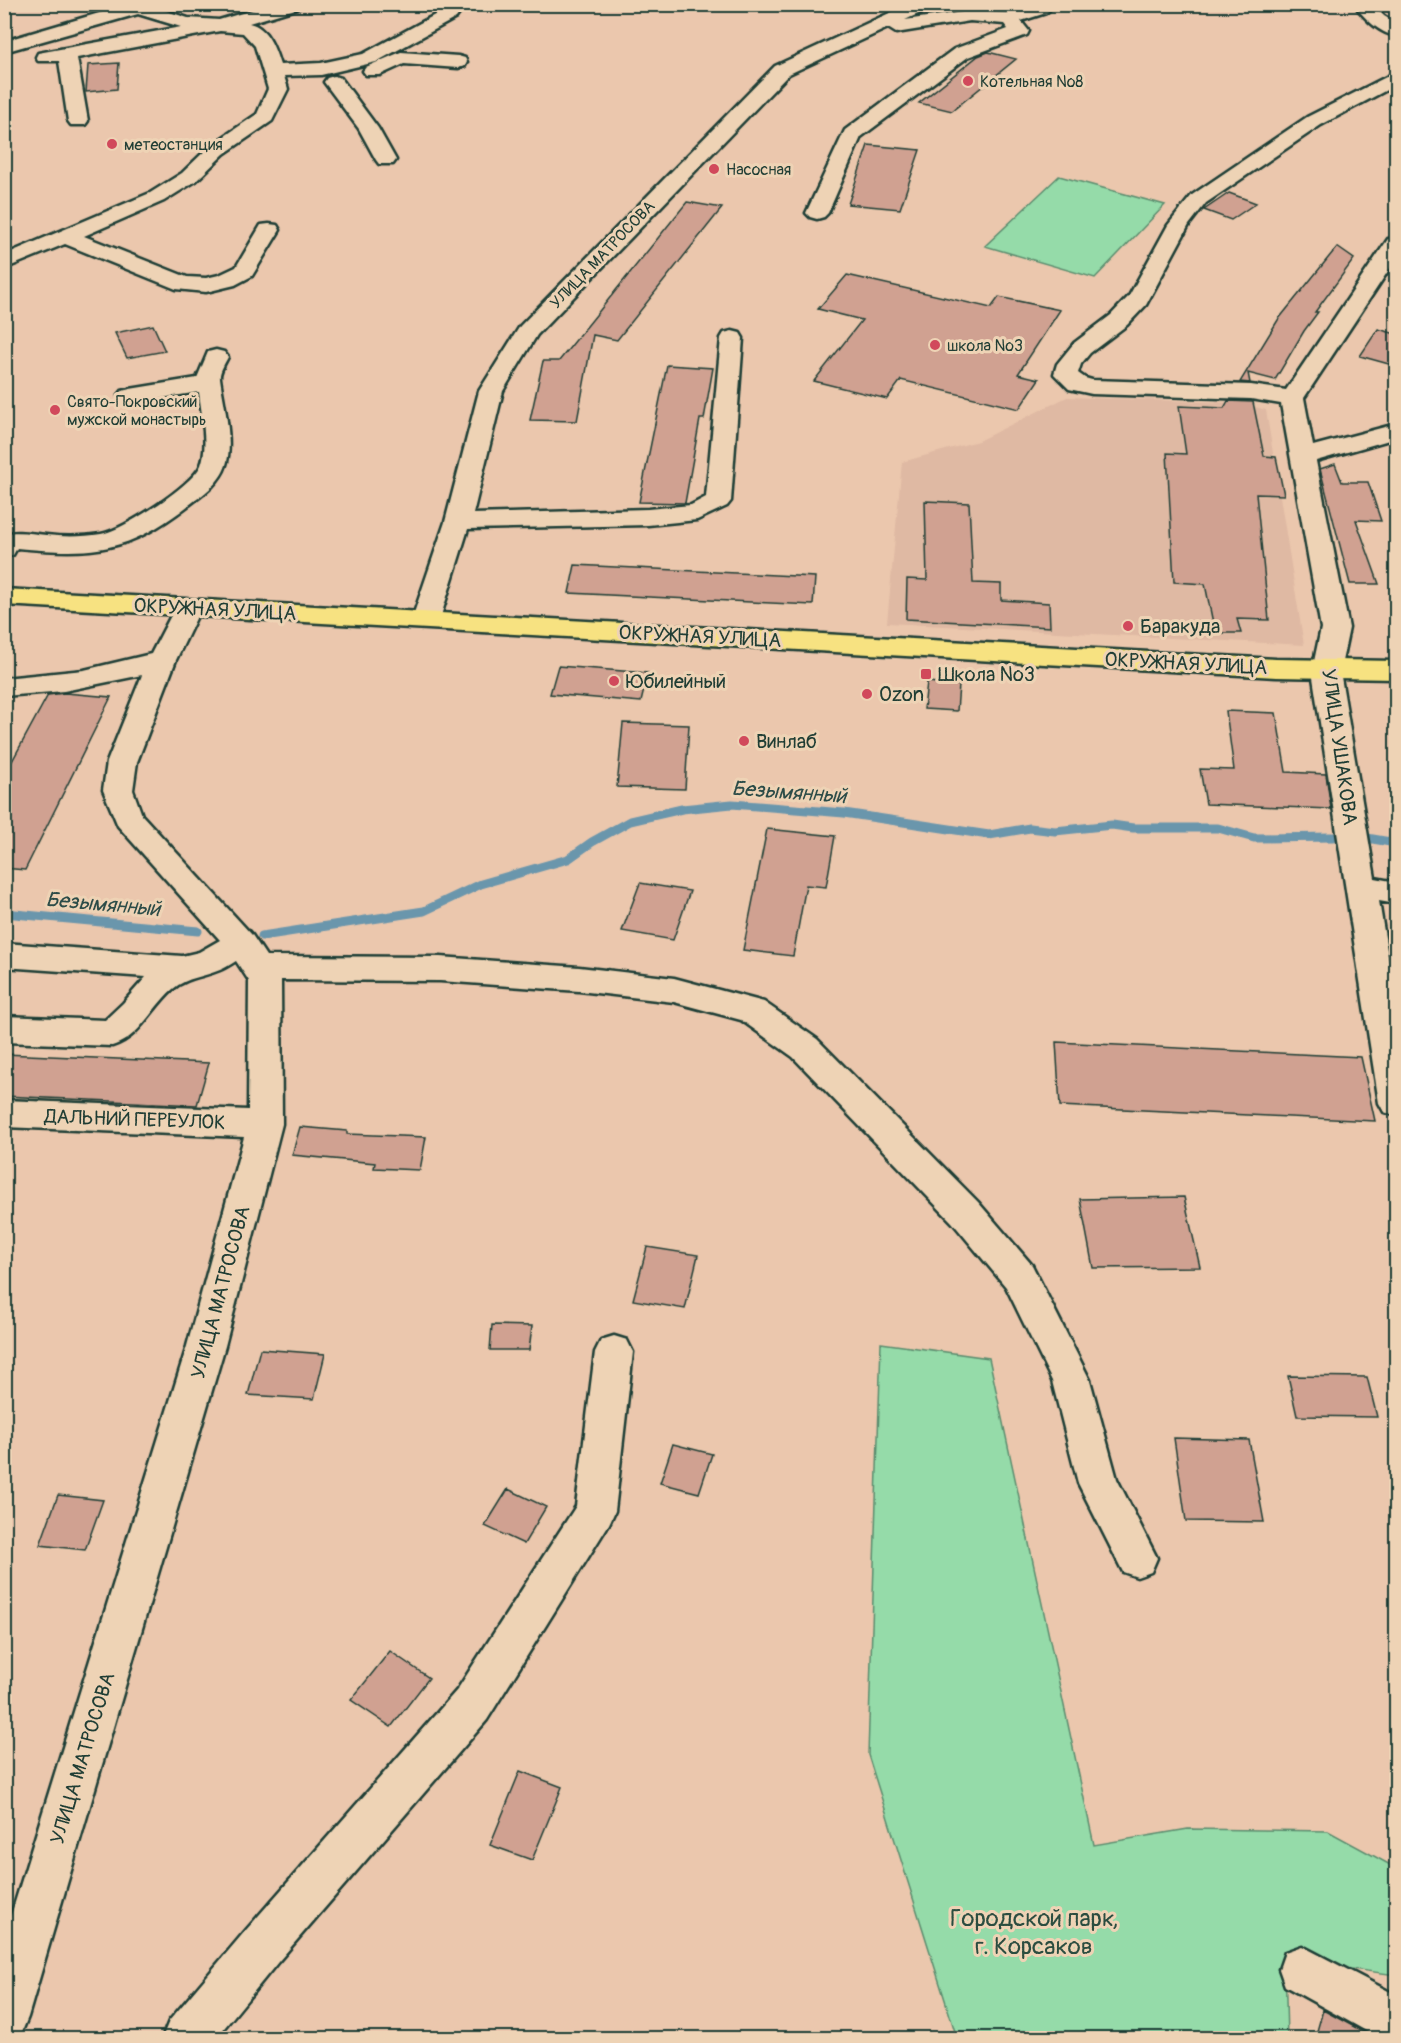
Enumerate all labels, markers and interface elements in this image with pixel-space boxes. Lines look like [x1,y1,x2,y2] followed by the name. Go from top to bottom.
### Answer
[980,72,1083,92] place label: Котельная №8
[961,74,975,88] marker: Котельная №8
[124,135,223,155] place label: метеостанция
[105,137,119,151] marker: метеостанция
[726,160,791,180] place label: Насосная
[707,162,721,176] marker: Насосная
[546,197,659,313] street label: УЛИЦА МАТРОСОВА
[947,336,1023,356] place label: школа №3
[928,338,942,352] marker: школа №3
[67,392,206,430] place label: Свято-Покровский мужской монастырь
[48,403,62,417] marker: Свято-Покровский мужской монастырь
[133,593,297,626] street label: ОКРУЖНАЯ УЛИЦА
[1140,614,1220,639] place label: Баракуда
[1121,619,1135,633] marker: Баракуда
[618,620,782,653] street label: ОКРУЖНАЯ УЛИЦА
[1104,647,1268,680] street label: ОКРУЖНАЯ УЛИЦА
[938,662,1035,687] place label: Школа №3
[919,667,933,681] marker: Школа №3
[1316,667,1363,827] street label: УЛИЦА УШАКОВА
[626,669,726,694] place label: Юбилейный
[607,674,621,688] marker: Юбилейный
[879,682,924,707] place label: Ozon
[860,687,874,701] marker: Ozon
[756,729,817,754] place label: Винлаб
[737,734,751,748] marker: Винлаб
[731,775,849,810] water label: Безымянный
[45,886,163,923] water label: Безымянный
[43,1104,226,1135] street label: ДАЛЬНИЙ ПЕРЕУЛОК
[185,1203,256,1381] street label: УЛИЦА МАТРОСОВА
[45,1669,120,1847] street label: УЛИЦА МАТРОСОВА
[950,1904,1118,1961] park label: Городской парк, г. Корсаков

